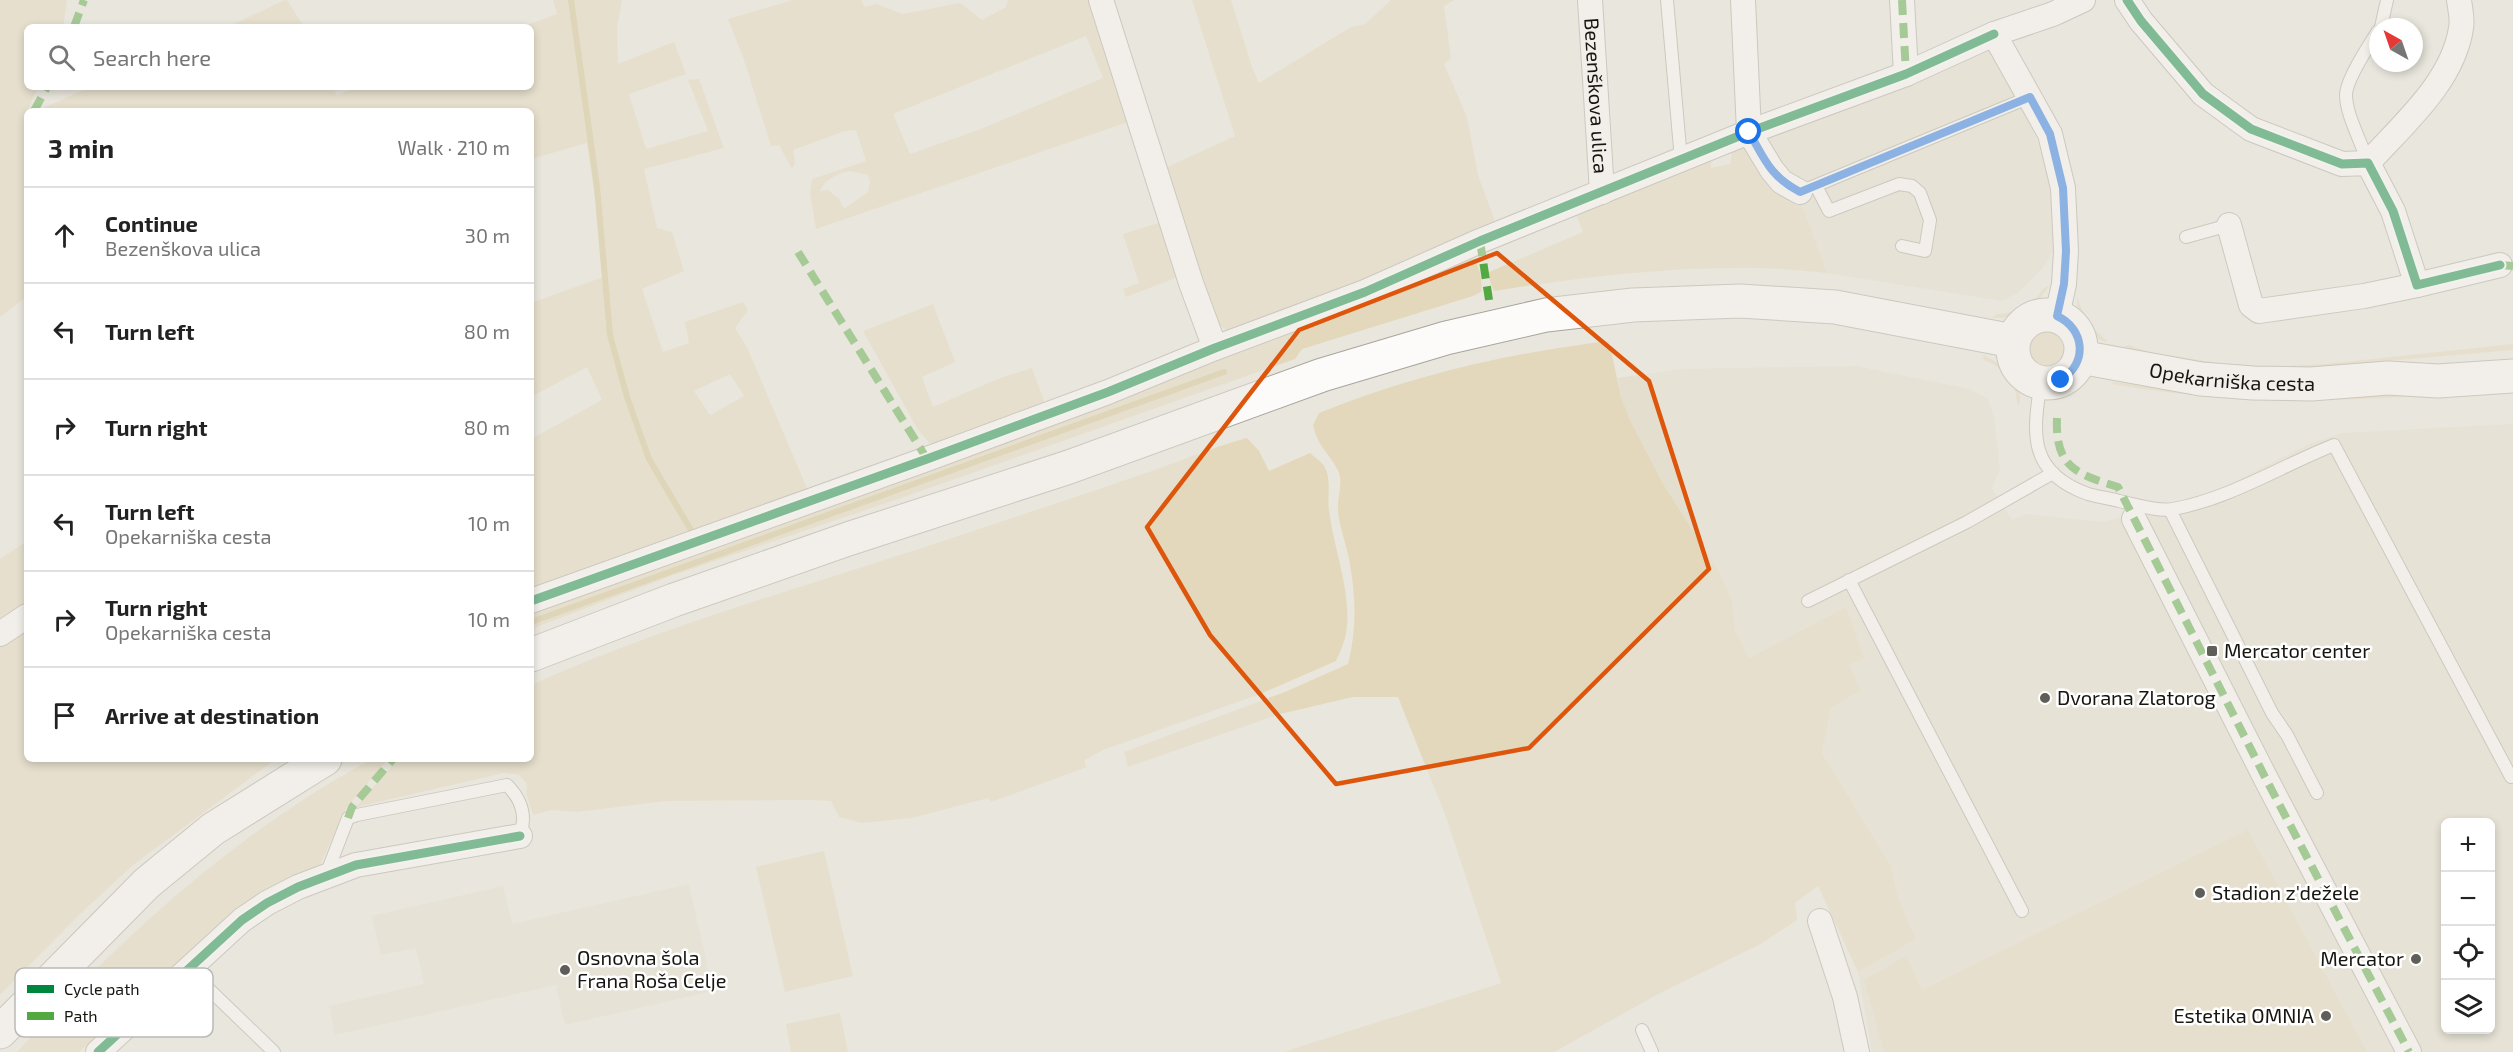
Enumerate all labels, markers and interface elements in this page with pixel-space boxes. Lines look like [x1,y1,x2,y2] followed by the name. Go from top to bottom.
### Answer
[1580,17,1614,174] street label: Bezenškova ulica
[2369,18,2423,72] north arrow
[24,24,534,90] search box
[45,41,78,74] icon: search
[93,44,211,70] text: Search here
[1735,118,1761,144] route start
[48,132,114,163] text: 3 min
[398,135,510,159] text: Walk · 210 m
[105,210,198,236] text: Continue
[48,219,81,252] icon: ahead
[465,223,510,247] text: 30 m
[105,236,261,260] text: Bezenškova ulica
[48,315,81,348] icon: left
[105,318,194,344] text: Turn left
[464,319,510,343] text: 80 m
[2148,357,2315,395] street label: Opekarniška cesta
[2047,366,2073,392] route end
[48,411,81,444] icon: right
[105,414,207,440] text: Turn right
[464,415,510,439] text: 80 m
[105,498,194,524] text: Turn left
[48,507,81,540] icon: left
[468,511,510,535] text: 10 m
[105,524,271,548] text: Opekarniška cesta
[105,594,207,620] text: Turn right
[48,603,81,636] icon: right
[468,607,510,631] text: 10 m
[105,620,271,644] text: Opekarniška cesta
[2224,638,2370,662] place label: Mercator center
[2205,644,2219,658] marker: Mercator center
[2057,685,2216,709] place label: Dvorana Zlatorog
[2038,691,2052,705] marker: Dvorana Zlatorog
[48,699,81,732] icon: arrive
[105,702,319,728] text: Arrive at destination
[2441,818,2495,1034] map controls
[2441,818,2495,872] button: +
[2441,872,2495,926] button: −
[2212,880,2359,904] place label: Stadion z'dežele
[2193,886,2207,900] marker: Stadion z'dežele
[2441,926,2495,980] button: locate
[577,945,727,992] place label: Osnovna šola Frana Roša Celje
[2320,946,2404,970] place label: Mercator
[2409,952,2423,966] marker: Mercator
[558,963,572,977] marker: Osnovna šola Frana Roša Celje
[15,968,213,1037] legend
[64,979,140,998] text: Cycle path
[2441,980,2495,1034] button: layers
[2173,1003,2315,1027] place label: Estetika OMNIA
[64,1006,98,1025] text: Path
[2319,1009,2333,1023] marker: Estetika OMNIA

